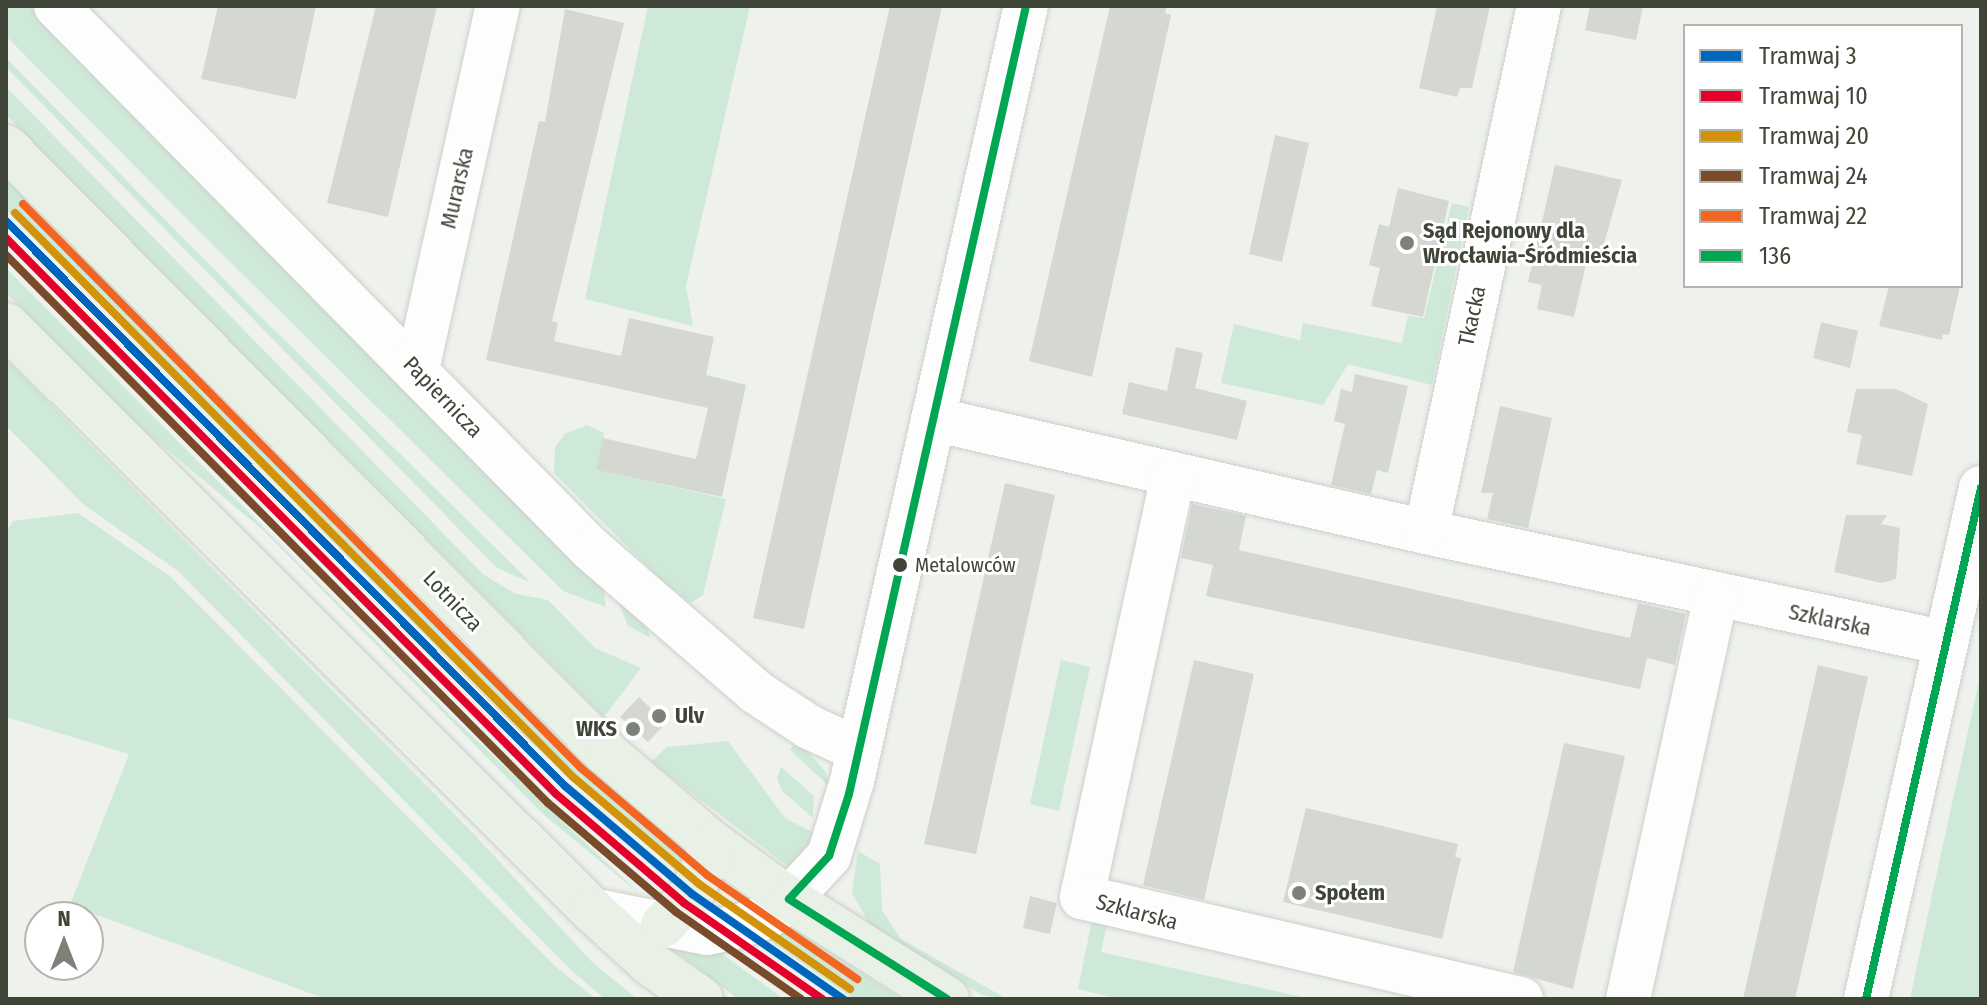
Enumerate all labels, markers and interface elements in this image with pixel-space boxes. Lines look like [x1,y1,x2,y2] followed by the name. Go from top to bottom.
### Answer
[1683,24,1963,288] legend
[1759,42,1857,70] text: Tramwaj 3
[1759,82,1868,110] text: Tramwaj 10
[1759,122,1869,150] text: Tramwaj 20
[435,145,479,231] street label: Murarska
[1759,162,1868,190] text: Tramwaj 24
[1759,202,1867,230] text: Tramwaj 22
[1423,217,1637,268] place label: Sąd Rejonowy dla Wrocławia-Śródmieścia
[1398,234,1416,252] marker: Sąd Rejonowy dla Wrocławia-Śródmieścia
[1759,242,1791,270] text: 136
[1453,283,1491,349] street label: Tkacka
[398,351,488,443] street label: Papiernicza
[915,553,1016,577] place label: Metalowców
[892,557,908,573] marker: Metalowców
[418,565,488,637] street label: Lotnicza
[1786,598,1874,642] street label: Szklarska
[675,703,704,729] place label: Ulv
[650,707,668,725] marker: Ulv
[576,716,617,742] place label: WKS
[624,720,642,738] marker: WKS
[1315,880,1385,906] place label: Społem
[1290,884,1308,902] marker: Społem
[1093,888,1181,936] street label: Szklarska
[24,901,104,981] north arrow
[57,905,71,932] text: N

